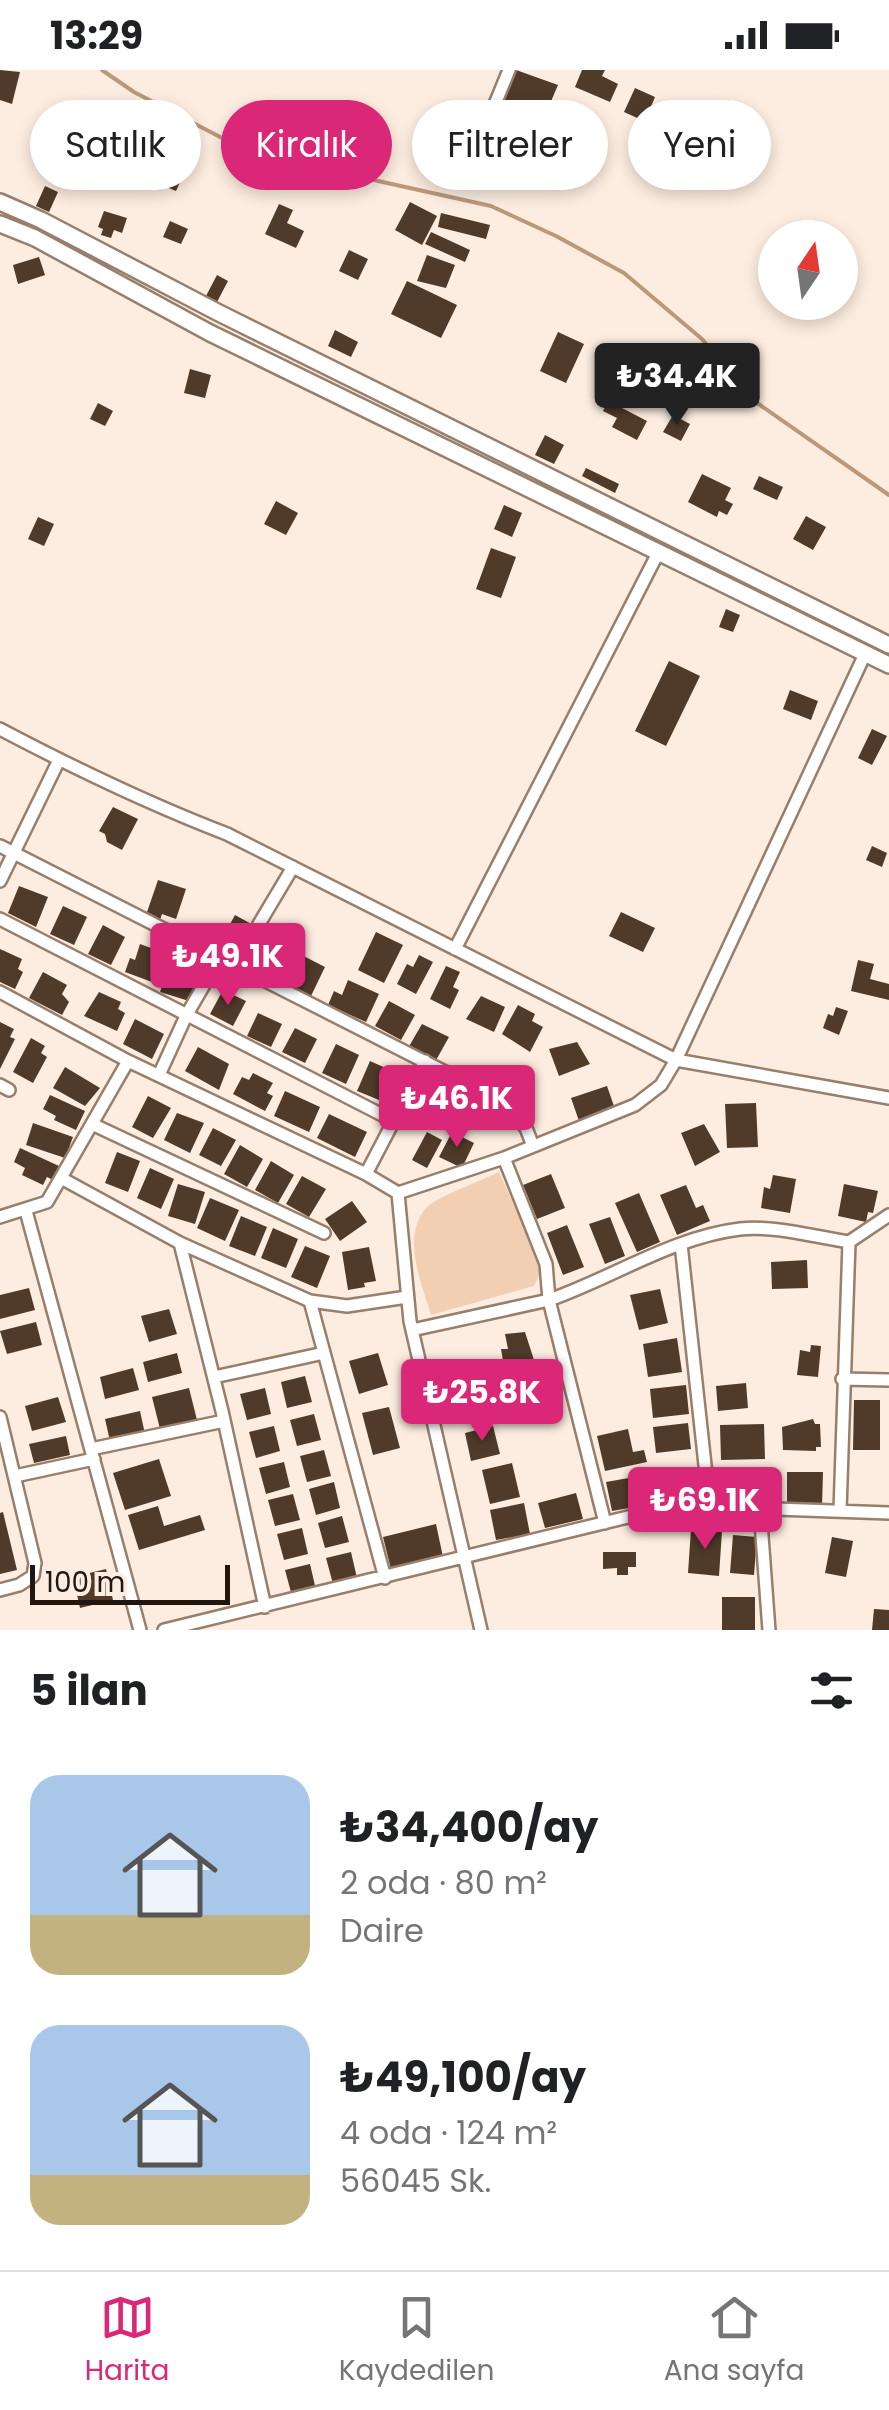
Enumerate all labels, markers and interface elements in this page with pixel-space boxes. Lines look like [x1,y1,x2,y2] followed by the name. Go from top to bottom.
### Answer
[50,9,143,62] text: 13:29
[30,100,201,190] chip: Satılık
[221,100,392,190] chip: Kiralık
[412,100,608,190] chip: Filtreler
[628,100,771,190] chip: Yeni
[758,220,858,320] north arrow
[758,220,858,320] map controls
[596,343,758,428] pin: ₺34.4K
[617,353,737,398] text: ₺34.4K
[147,923,309,1008] pin: ₺49.1K
[172,933,284,978] text: ₺49.1K
[376,1065,538,1150] pin: ₺46.1K
[401,1075,513,1120] text: ₺46.1K
[401,1359,563,1444] pin: ₺25.8K
[423,1369,541,1414] text: ₺25.8K
[624,1467,786,1552] pin: ₺69.1K
[650,1477,760,1522] text: ₺69.1K
[30,1560,230,1604] scale bar
[45,1563,125,1602] text: 100 m
[30,1661,148,1720] text: 5 ilan
[804,1663,859,1718] icon: filters
[340,1798,598,1857] text: ₺34,400/ay
[110,1815,230,1935] icon: home
[340,1860,547,1905] text: 2 oda · 80 m²
[340,1908,424,1953] text: Daire
[340,2048,586,2107] text: ₺49,100/ay
[110,2065,230,2185] icon: home
[340,2110,557,2155] text: 4 oda · 124 m²
[340,2158,491,2203] text: 56045 Sk.
[85,2290,169,2392] tab: Harita
[339,2290,494,2392] tab: Kaydedilen
[664,2290,804,2392] tab: Ana sayfa

